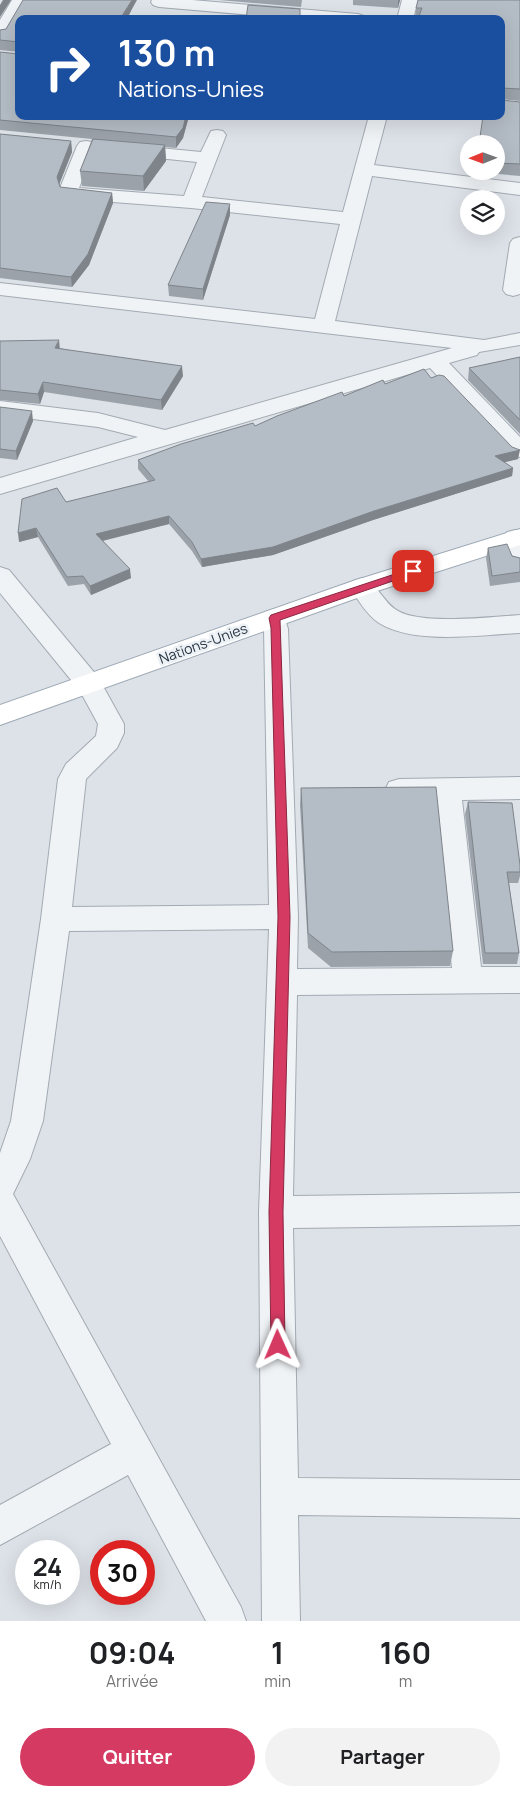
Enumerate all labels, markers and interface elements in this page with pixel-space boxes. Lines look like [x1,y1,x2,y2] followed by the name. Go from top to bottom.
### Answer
[118,29,215,77] text: 130 m
[35,35,100,100] icon: right
[118,74,264,104] text: Nations-Unies
[460,135,505,180] north arrow
[460,135,505,235] map controls
[460,190,505,235] button: layers
[392,550,434,592] pin
[399,557,427,585] icon: arrive
[156,618,250,668] street label: Nations-Unies
[251,1318,303,1370] position arrow
[90,1540,155,1605] speed limit sign: 30
[33,1549,62,1584] text: 24
[34,1576,61,1593] text: km/h
[89,1632,175,1673] text: 09:04
[271,1632,284,1673] text: 1
[380,1632,431,1673] text: 160
[106,1670,158,1692] text: Arrivée
[264,1670,291,1692] text: min
[399,1670,412,1692] text: m
[20,1728,255,1786] button: Quitter
[265,1728,500,1786] button: Partager

